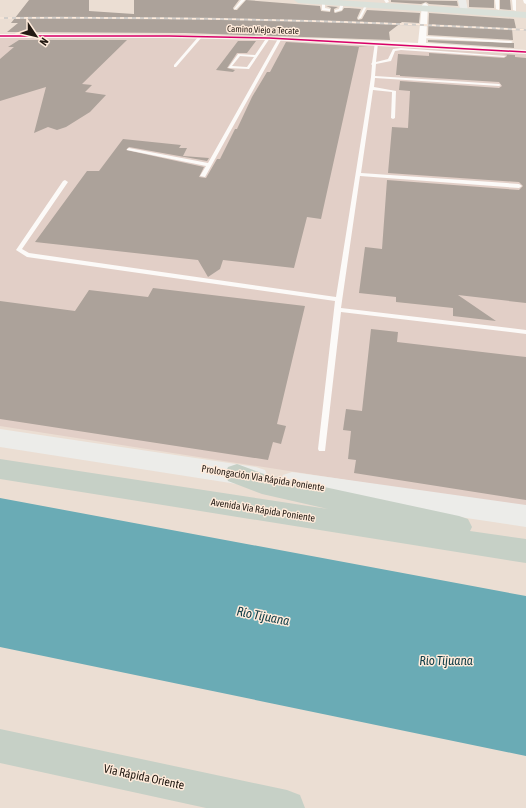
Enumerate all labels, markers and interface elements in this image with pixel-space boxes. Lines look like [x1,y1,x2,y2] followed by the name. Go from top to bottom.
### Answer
[16,16,56,56] north arrow
[227,24,299,36] street label: Camino Viejo a Tecate
[37,36,51,48] text: N
[201,463,326,493] street label: Prolongación Vía Rápida Poniente
[210,496,316,524] street label: Avenida Vía Rápida Poniente
[235,604,291,628] water label: Río Tijuana
[419,653,473,668] water label: Rio Tijuana
[102,762,186,792] street label: Vía Rápida Oriente

